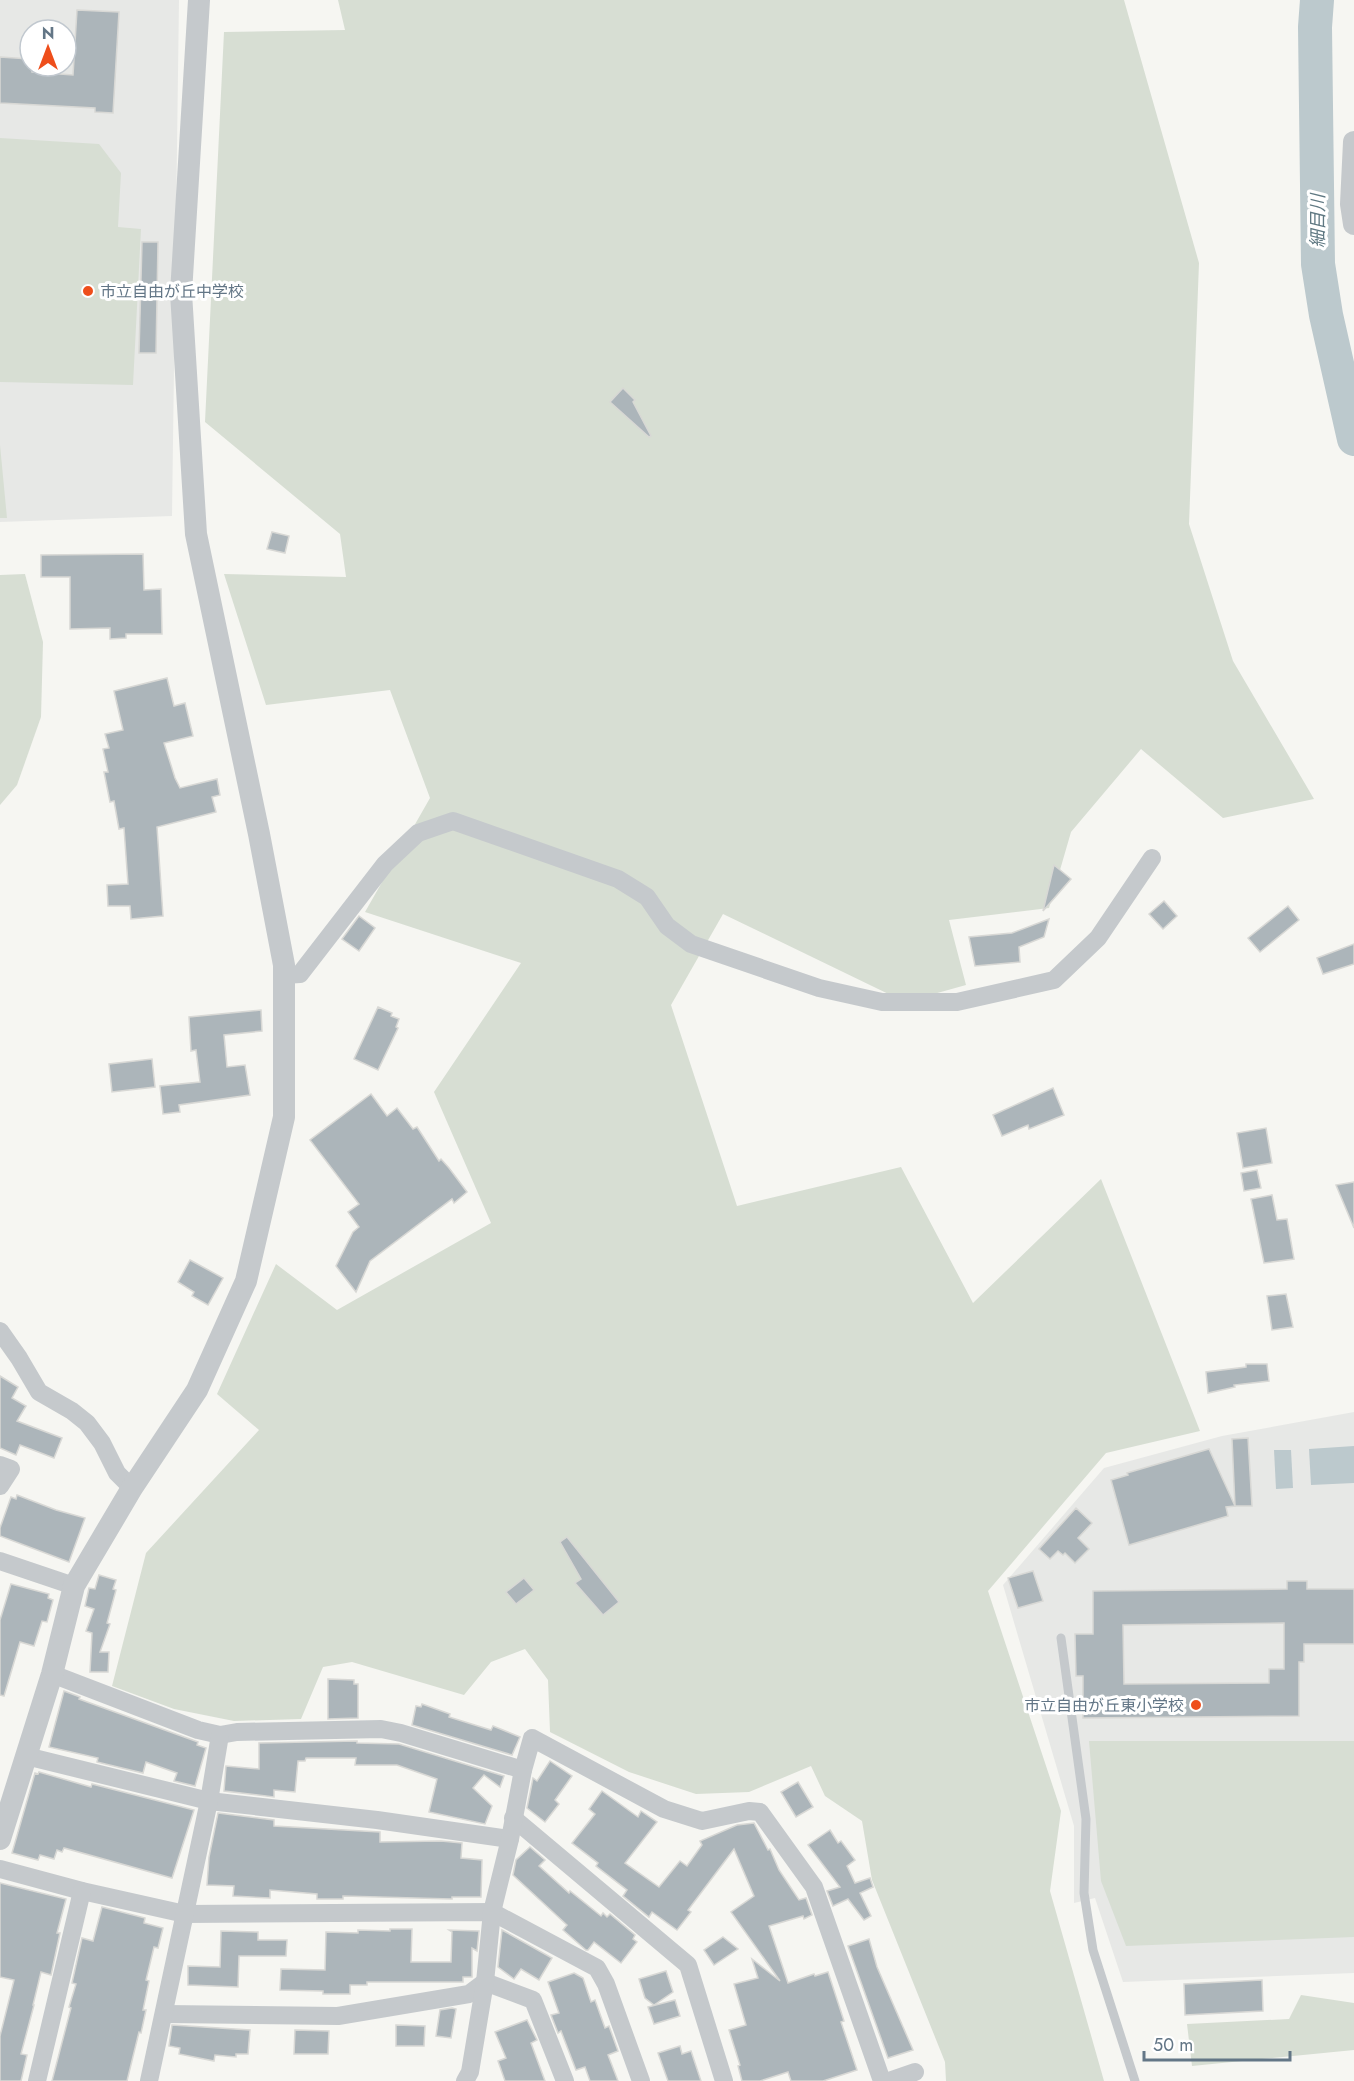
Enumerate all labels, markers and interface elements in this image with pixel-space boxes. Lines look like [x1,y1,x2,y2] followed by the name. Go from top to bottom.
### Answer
[18,18,78,78] north arrow
[42,22,54,45] text: N
[1305,192,1331,248] water label: 細目川
[100,280,244,303] place label: 市立自由が丘中学校
[81,284,95,298] marker: 市立自由が丘中学校
[1024,1694,1184,1717] place label: 市立自由が丘東小学校
[1189,1698,1203,1712] marker: 市立自由が丘東小学校
[1144,2024,1290,2062] scale bar
[1153,2032,1193,2058] text: 50 m

